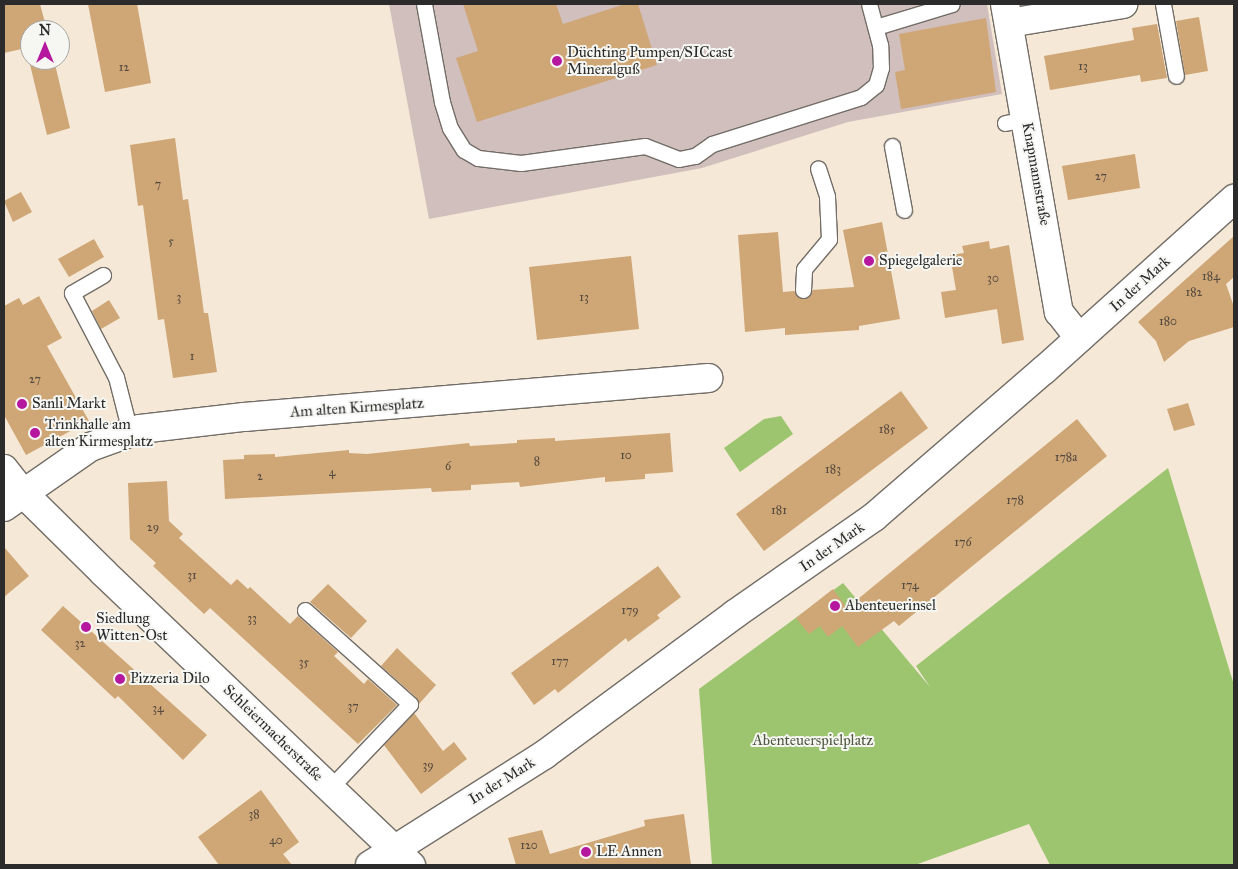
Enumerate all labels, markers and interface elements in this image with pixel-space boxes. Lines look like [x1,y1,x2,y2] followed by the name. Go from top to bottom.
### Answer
[20,20,70,70] north arrow
[39,22,51,39] text: N
[567,43,733,78] place label: Düchting Pumpen/SICcast Mineralguß
[551,55,563,67] marker: Düchting Pumpen/SICcast Mineralguß
[1078,60,1088,74] house number: 13
[119,61,129,75] house number: 12
[1018,121,1054,227] street label: Knapmannstraße
[1095,170,1107,184] house number: 27
[155,178,161,192] house number: 7
[168,235,174,249] house number: 5
[879,252,962,270] place label: Spiegelgalerie
[1106,252,1174,316] street label: In der Mark
[863,255,875,267] marker: Spiegelgalerie
[1202,270,1220,284] house number: 184
[987,272,999,286] house number: 30
[1185,286,1203,300] house number: 182
[177,291,181,305] house number: 3
[579,291,589,305] house number: 13
[1159,315,1177,329] house number: 180
[190,350,194,364] house number: 1
[29,373,41,387] house number: 27
[290,394,424,422] street label: Am alten Kirmesplatz
[32,395,106,413] place label: Sanli Markt
[16,398,28,410] marker: Sanli Markt
[45,415,153,450] place label: Trinkhalle am alten Kirmesplatz
[879,423,895,437] house number: 185
[29,427,41,439] marker: Trinkhalle am alten Kirmesplatz
[620,449,632,463] house number: 10
[1055,451,1077,465] house number: 178a
[534,455,540,469] house number: 8
[445,460,451,474] house number: 6
[825,463,841,477] house number: 183
[329,466,335,480] house number: 4
[257,470,263,484] house number: 2
[1006,494,1024,508] house number: 178
[771,504,787,518] house number: 181
[796,518,868,576] street label: In der Mark
[147,521,159,535] house number: 29
[954,536,972,550] house number: 176
[187,569,197,583] house number: 31
[901,579,919,593] house number: 174
[845,597,936,615] place label: Abenteuerinsel
[829,600,841,612] marker: Abenteuerinsel
[621,604,639,618] house number: 179
[96,609,168,644] place label: Siedlung Witten-Ost
[247,612,257,626] house number: 33
[80,621,92,633] marker: Siedlung Witten-Ost
[75,637,85,651] house number: 32
[551,655,569,669] house number: 177
[299,656,309,670] house number: 35
[130,670,210,688] place label: Pizzeria Dilo
[114,673,126,685] marker: Pizzeria Dilo
[219,681,327,785] street label: Schleiermacherstraße
[347,700,359,714] house number: 37
[152,702,164,716] house number: 34
[753,732,873,750] park label: Abenteuerspielplatz
[466,754,538,808] street label: In der Mark
[422,759,434,773] house number: 39
[248,808,260,822] house number: 38
[269,834,283,848] house number: 40
[520,839,538,853] house number: 120
[596,843,662,861] place label: LE Annen
[580,846,592,858] marker: LE Annen

